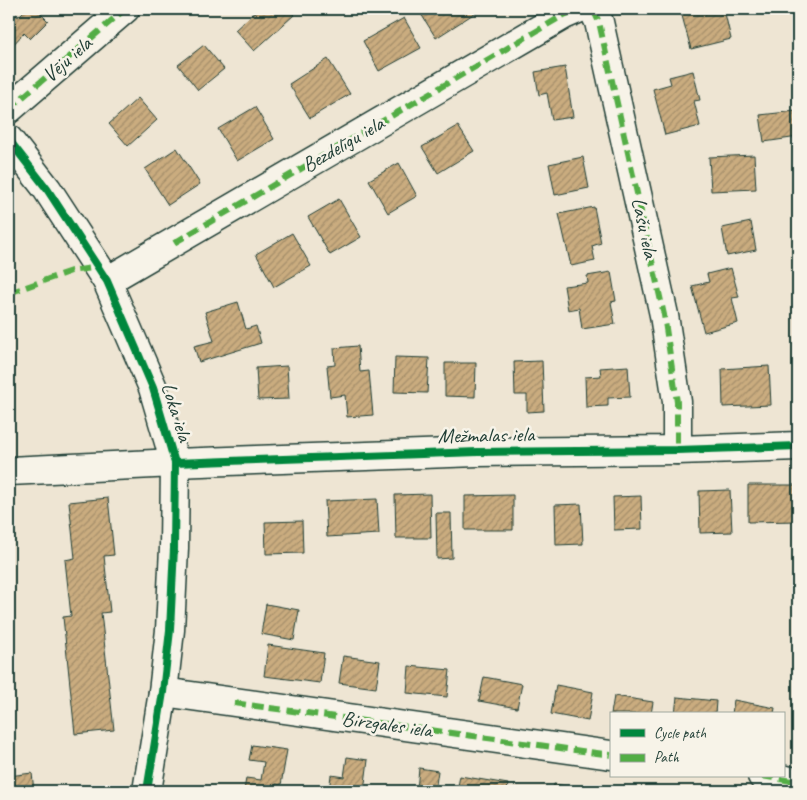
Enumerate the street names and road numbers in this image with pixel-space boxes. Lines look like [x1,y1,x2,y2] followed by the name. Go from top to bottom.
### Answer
[37,29,99,88] street label: Vēju iela
[297,109,390,178] street label: Bezdelīgu iela
[626,195,664,263] street label: Lašu iela
[156,379,199,446] street label: Loka iela
[437,421,536,449] street label: Mežmalas iela
[340,705,436,744] street label: Birzgales iela

